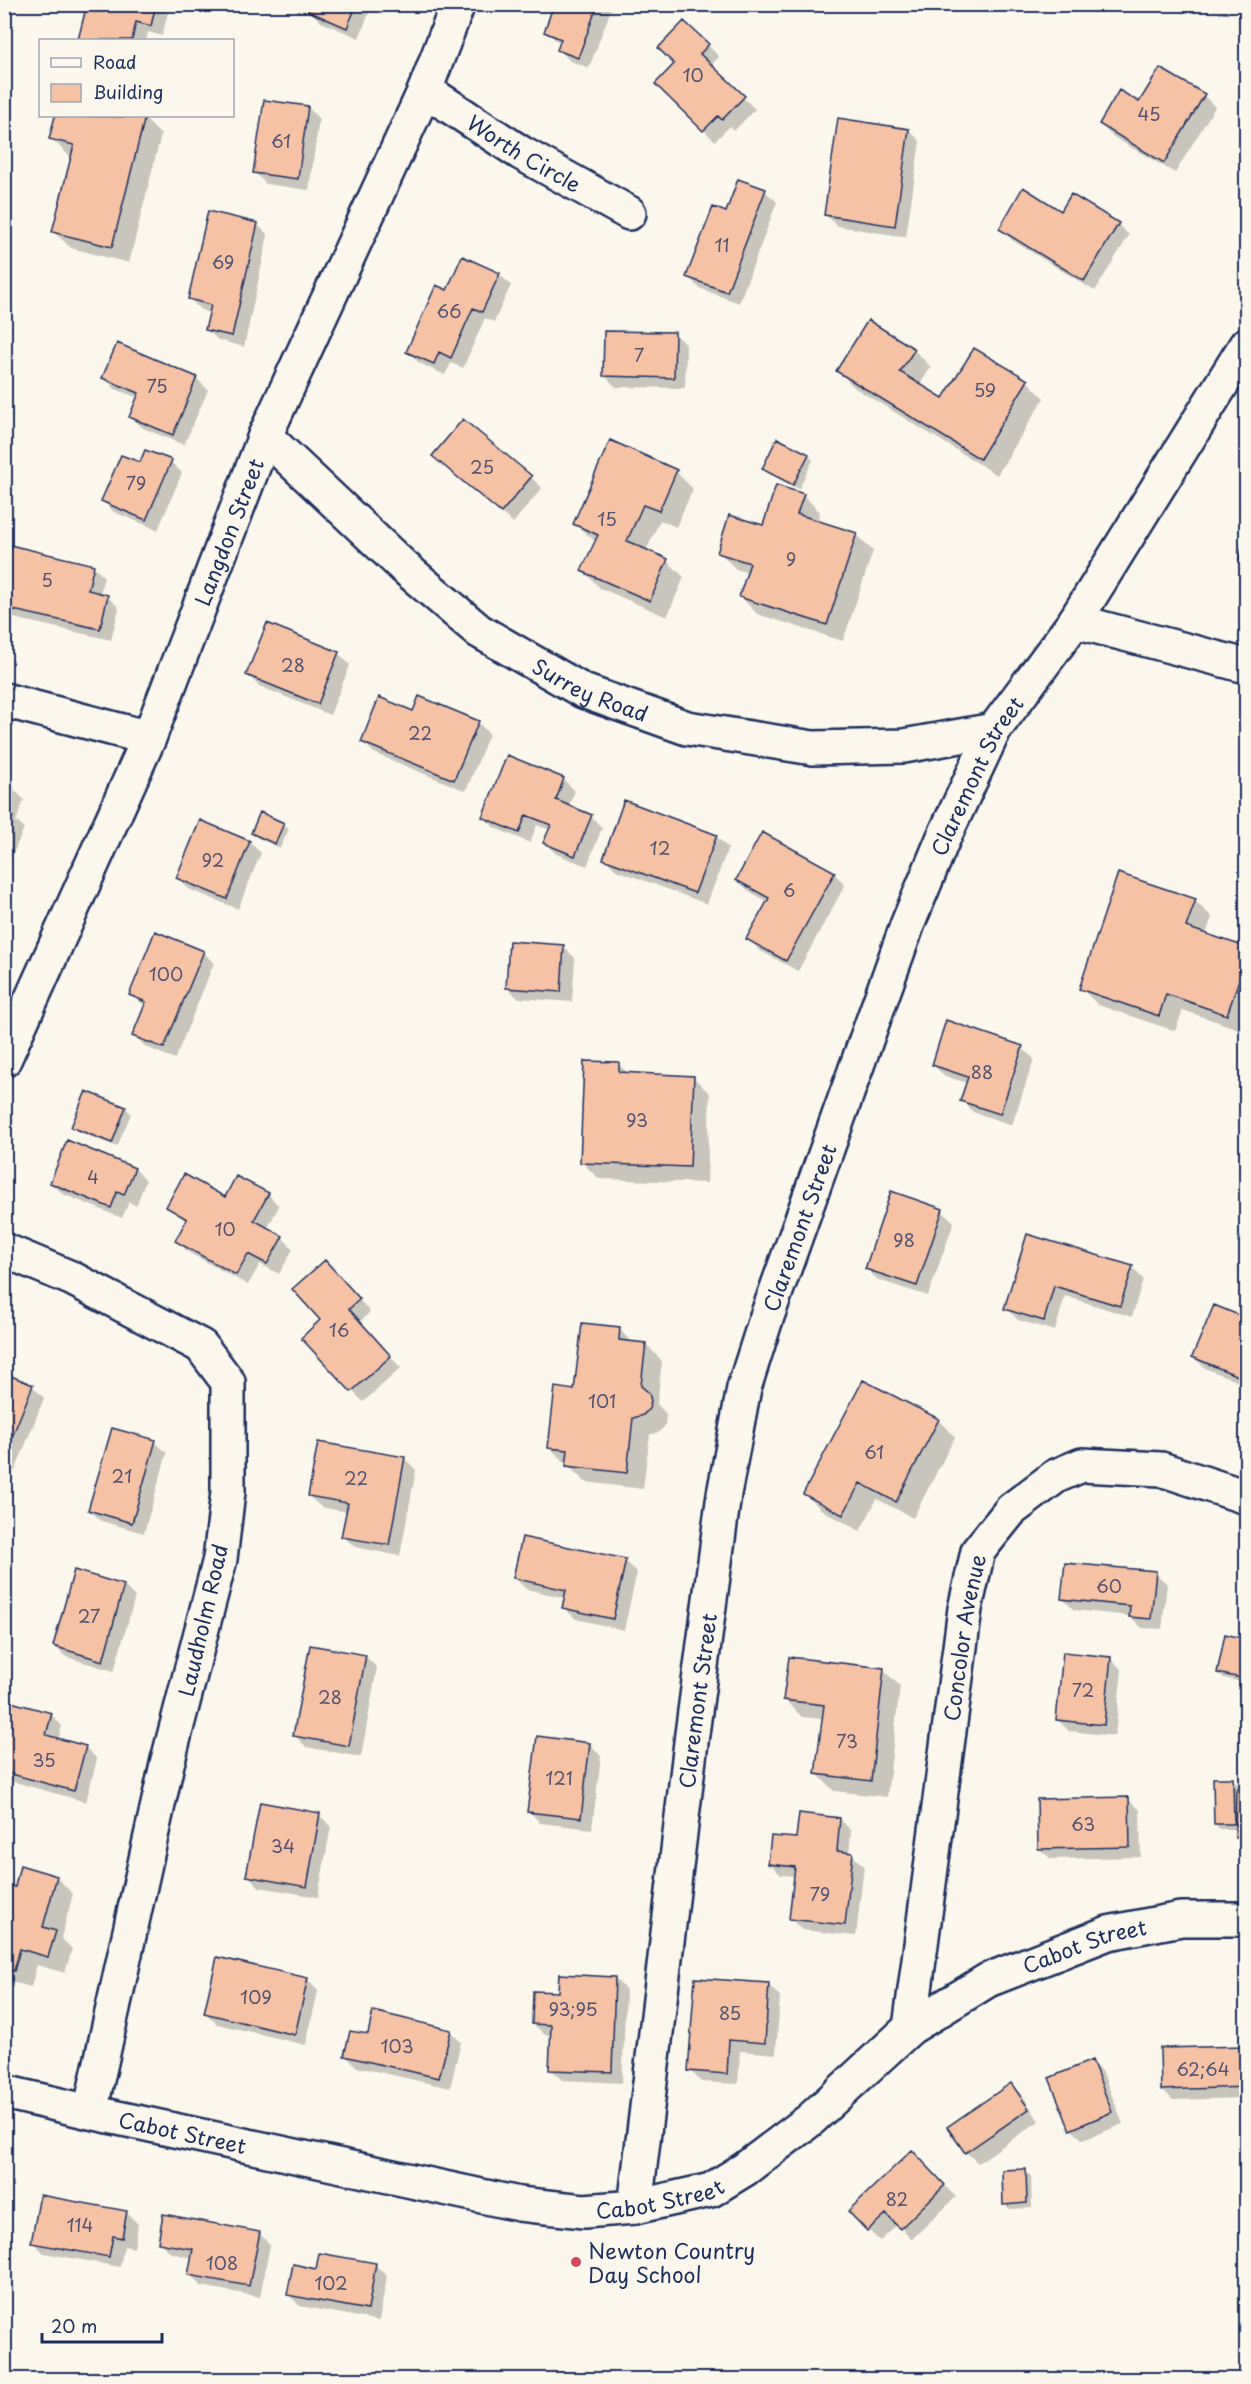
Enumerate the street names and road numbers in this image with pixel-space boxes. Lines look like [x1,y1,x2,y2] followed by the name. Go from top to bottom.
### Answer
[461,106,588,200] street label: Worth Circle
[185,453,271,610] street label: Langdon Street
[527,649,653,729] street label: Surrey Road
[922,689,1030,861] street label: Claremont Street
[754,1139,844,1316] street label: Claremont Street
[169,1541,235,1699] street label: Laudholm Road
[934,1551,993,1723] street label: Concolor Avenue
[670,1611,724,1790] street label: Claremont Street
[1017,1910,1149,1981] street label: Cabot Street
[116,2103,249,2161] street label: Cabot Street
[594,2170,730,2226] street label: Cabot Street

